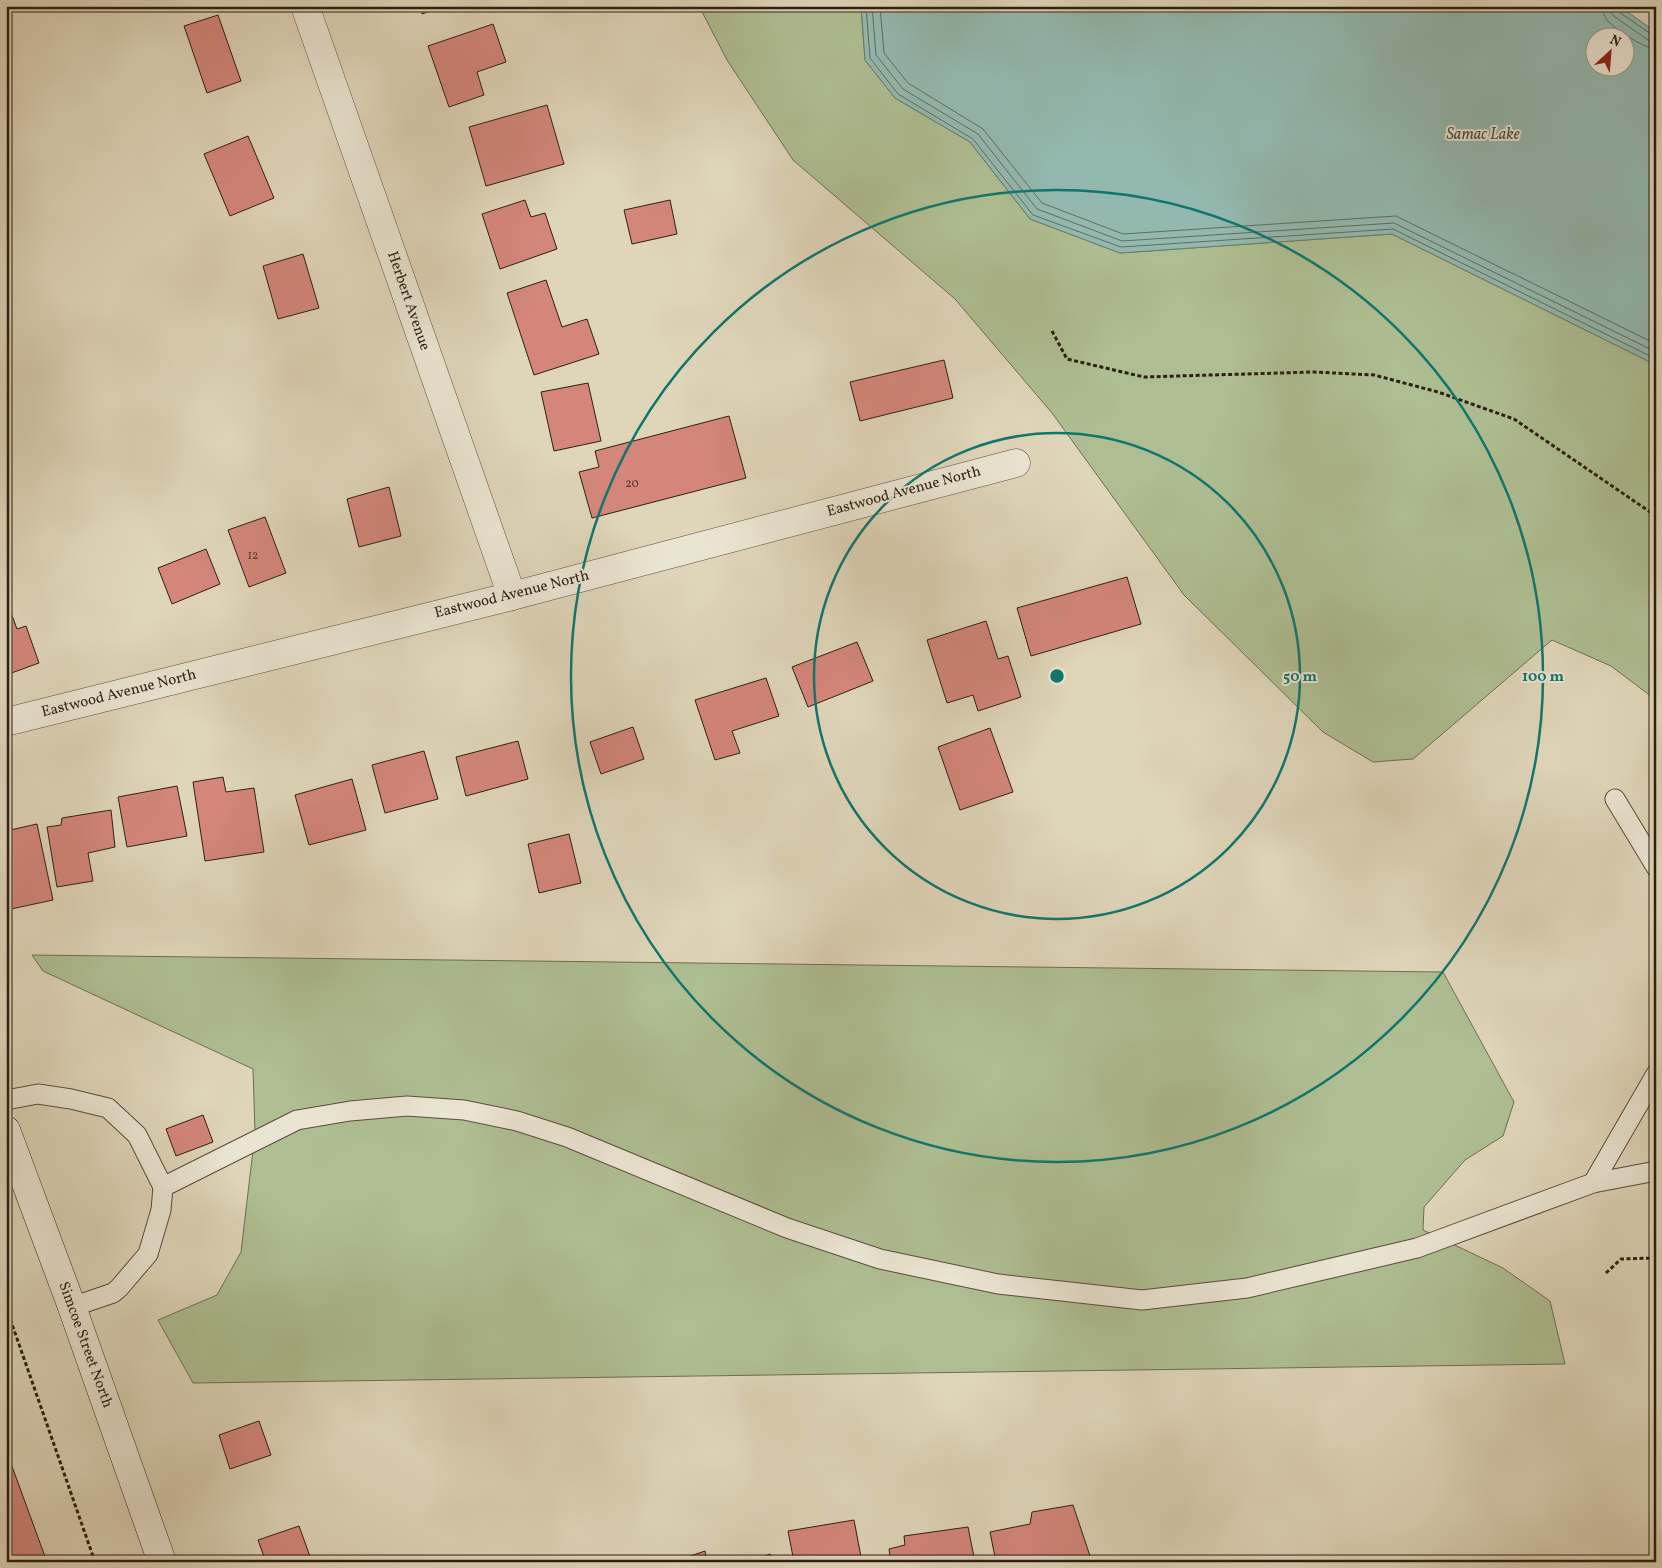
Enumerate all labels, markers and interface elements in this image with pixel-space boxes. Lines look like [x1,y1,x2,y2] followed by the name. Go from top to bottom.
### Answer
[1584,28,1634,78] north arrow
[1606,31,1624,52] text: N
[1446,124,1520,146] water label: Samac Lake
[381,249,435,353] street label: Herbert Avenue
[825,461,983,523] street label: Eastwood Avenue North
[625,476,639,492] house number: 20
[247,548,259,564] house number: 12
[432,566,592,624] street label: Eastwood Avenue North
[39,665,199,723] street label: Eastwood Avenue North
[1048,667,1066,685] centre of rings
[1283,667,1317,688] text: 50 m
[1522,667,1565,688] text: 100 m
[52,1279,118,1411] street label: Simcoe Street North

